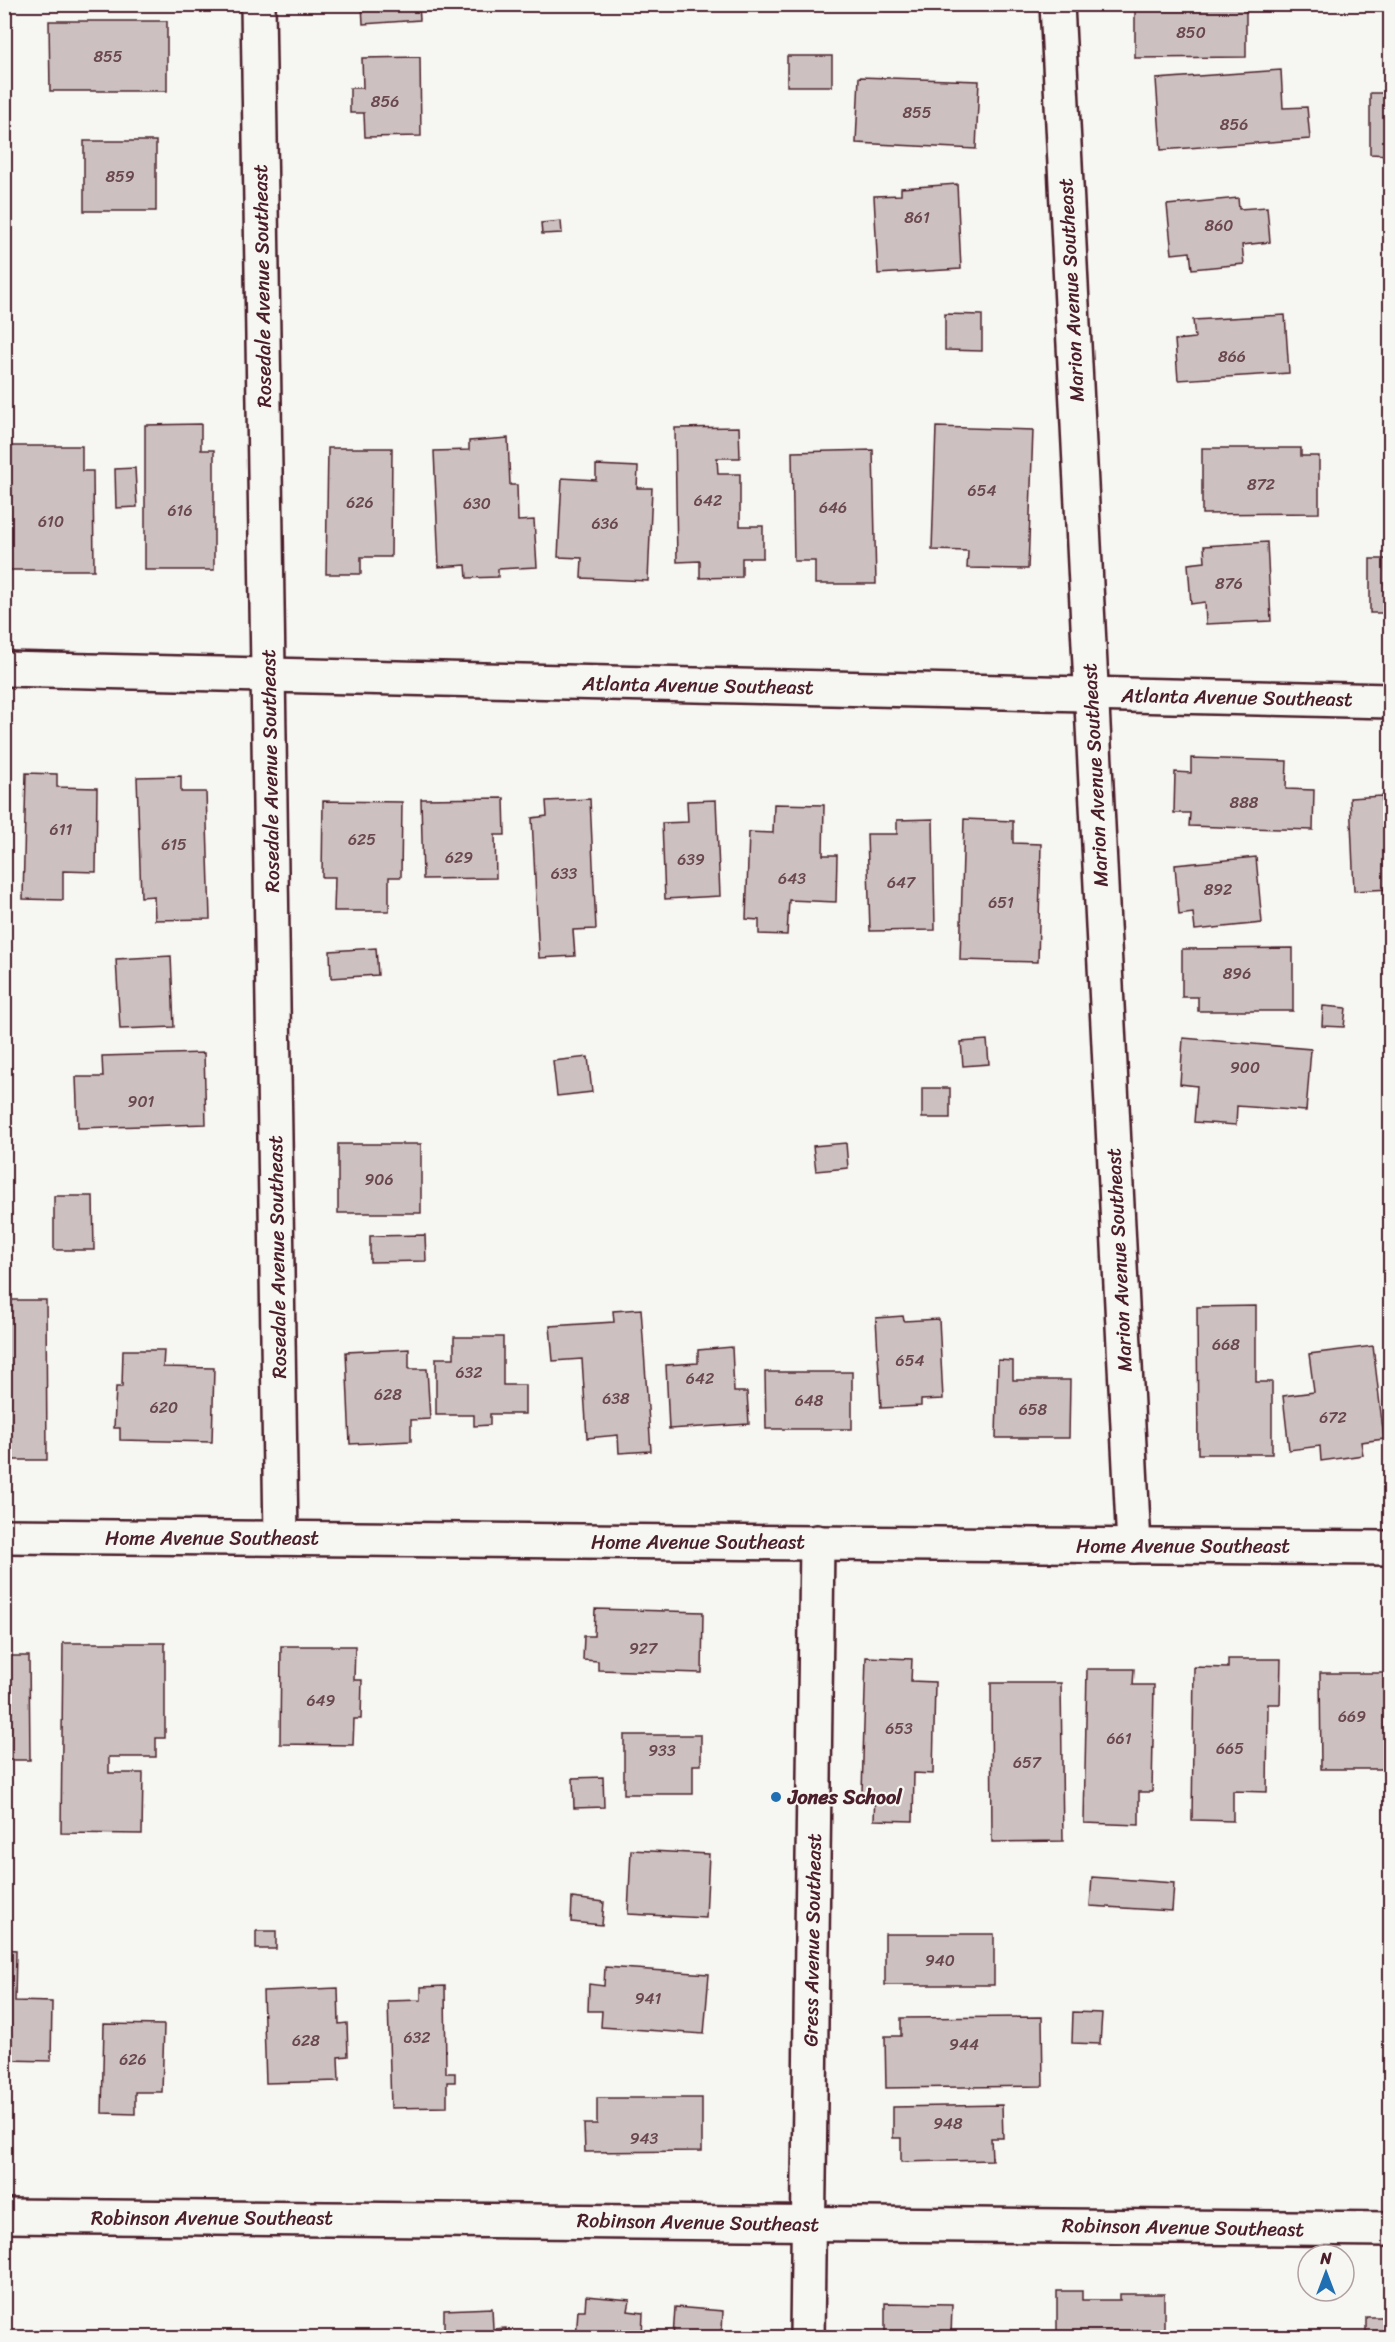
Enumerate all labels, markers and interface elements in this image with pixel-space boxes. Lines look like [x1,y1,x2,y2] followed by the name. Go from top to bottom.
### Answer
[1176,18,1206,47] house number: 850
[93,42,123,71] house number: 855
[371,87,399,116] house number: 856
[902,98,932,127] house number: 855
[1220,110,1248,139] house number: 856
[105,162,135,191] house number: 859
[243,164,282,408] street label: Rosedale Avenue Southeast
[1048,177,1095,403] street label: Marion Avenue Southeast
[904,203,930,232] house number: 861
[1205,211,1233,240] house number: 860
[1218,342,1246,371] house number: 866
[1247,470,1275,499] house number: 872
[968,476,996,505] house number: 654
[694,486,722,515] house number: 642
[346,488,374,517] house number: 626
[463,489,491,518] house number: 630
[819,493,847,522] house number: 646
[167,496,193,525] house number: 616
[38,507,64,536] house number: 610
[592,509,618,538] house number: 636
[1215,569,1243,598] house number: 876
[251,649,290,893] street label: Rosedale Avenue Southeast
[1072,662,1119,888] street label: Marion Avenue Southeast
[581,666,814,705] street label: Atlanta Avenue Southeast
[1120,678,1353,717] street label: Atlanta Avenue Southeast
[1230,788,1259,817] house number: 888
[50,815,73,844] house number: 611
[348,825,376,854] house number: 625
[161,830,187,859] house number: 615
[445,843,473,872] house number: 629
[677,845,705,874] house number: 639
[551,859,578,888] house number: 633
[778,864,806,893] house number: 643
[887,868,916,897] house number: 647
[1204,875,1232,904] house number: 892
[988,888,1014,917] house number: 651
[1223,959,1251,988] house number: 896
[1230,1053,1260,1082] house number: 900
[128,1087,155,1116] house number: 901
[258,1135,297,1379] street label: Rosedale Avenue Southeast
[1096,1147,1143,1373] street label: Marion Avenue Southeast
[364,1165,394,1194] house number: 906
[1212,1330,1240,1359] house number: 668
[896,1346,924,1375] house number: 654
[455,1358,483,1387] house number: 632
[686,1364,714,1393] house number: 642
[374,1380,402,1409] house number: 628
[602,1384,630,1413] house number: 638
[795,1386,824,1415] house number: 648
[150,1393,178,1422] house number: 620
[1019,1395,1048,1424] house number: 658
[1319,1403,1347,1432] house number: 672
[105,1521,319,1556] street label: Home Avenue Southeast
[591,1525,805,1560] street label: Home Avenue Southeast
[1076,1529,1290,1564] street label: Home Avenue Southeast
[629,1634,658,1663] house number: 927
[307,1686,336,1715] house number: 649
[1338,1702,1366,1731] house number: 669
[885,1714,913,1743] house number: 653
[1106,1724,1132,1753] house number: 661
[1216,1734,1244,1763] house number: 665
[648,1736,676,1765] house number: 933
[1013,1748,1042,1777] house number: 657
[787,1780,903,1815] place label: Jones School
[769,1790,783,1804] marker: Jones School
[793,1833,832,2047] street label: Gress Avenue Southeast
[925,1946,955,1975] house number: 940
[635,1984,661,2013] house number: 941
[403,2023,431,2052] house number: 632
[292,2026,320,2055] house number: 628
[949,2030,979,2059] house number: 944
[119,2045,147,2074] house number: 626
[933,2109,963,2138] house number: 948
[630,2124,659,2153] house number: 943
[91,2201,333,2236] street label: Robinson Avenue Southeast
[577,2203,820,2242] street label: Robinson Avenue Southeast
[1062,2208,1305,2247] street label: Robinson Avenue Southeast
[1296,2243,1356,2303] north arrow
[1319,2244,1332,2273] text: N

